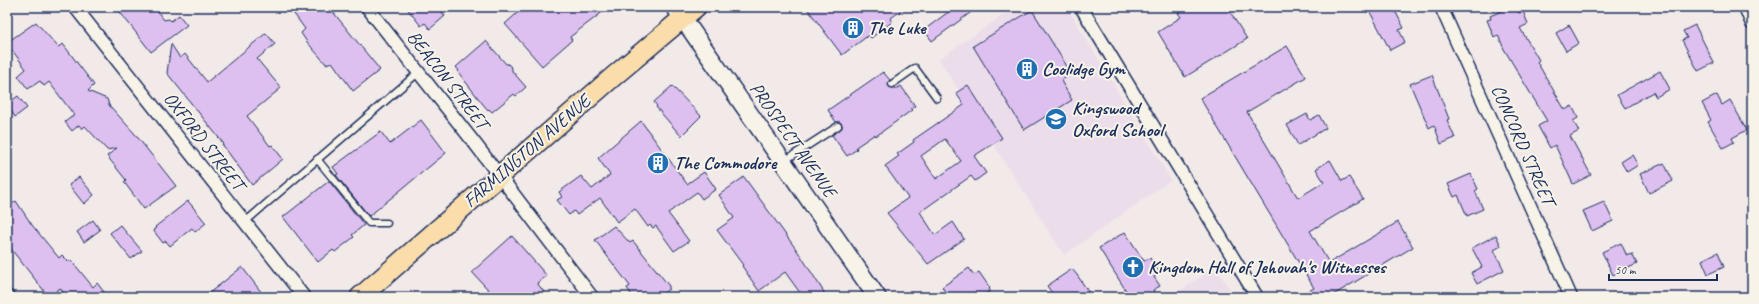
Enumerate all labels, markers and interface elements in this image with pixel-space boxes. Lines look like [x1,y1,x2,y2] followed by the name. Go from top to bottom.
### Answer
[840,15,866,41] building icon: The Luke
[868,16,927,40] place label: The Luke
[402,26,497,138] street label: BEACON STREET
[1014,56,1040,82] building icon: Coolidge Gym
[1042,57,1126,81] place label: Coolidge Gym
[744,78,843,204] street label: PROSPECT AVENUE
[1486,81,1562,214] street label: CONCORD STREET
[158,87,253,199] street label: OXFORD STREET
[458,87,598,213] street label: FARMINGTON AVENUE
[1072,96,1166,142] place label: Kingswood Oxford School
[1043,106,1069,132] school or university icon: Kingswood Oxford School
[645,150,671,176] building icon: The Commodore
[674,151,778,175] place label: The Commodore
[1120,254,1146,280] church icon: Kingdom Hall of Jehovah's Witnesses
[1148,255,1388,279] place label: Kingdom Hall of Jehovah's Witnesses
[1609,256,1717,282] scale bar
[1615,262,1637,278] text: 50 m

